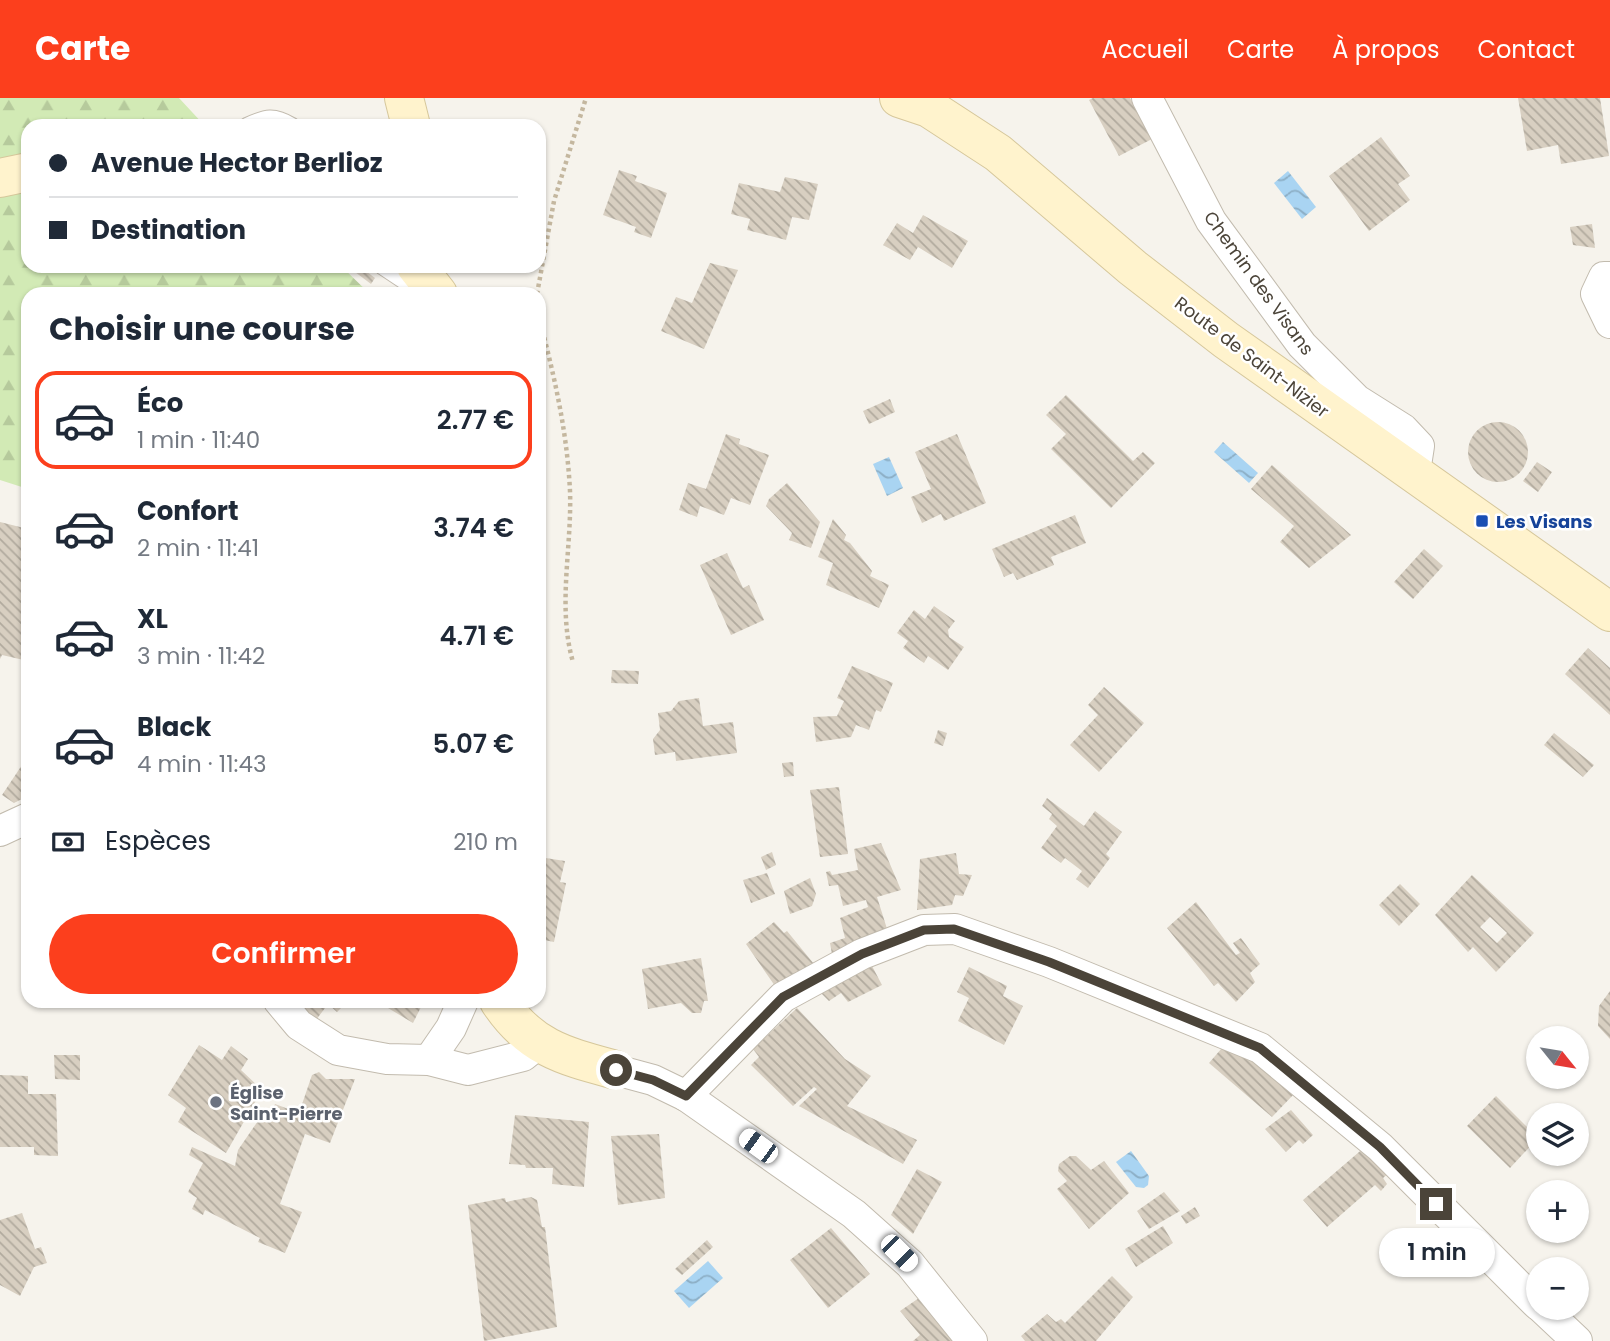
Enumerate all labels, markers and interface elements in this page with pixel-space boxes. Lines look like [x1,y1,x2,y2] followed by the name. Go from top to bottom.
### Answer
[35,25,130,72] text: Carte
[1102,33,1189,66] text: Accueil
[1227,33,1294,66] text: Carte
[1332,33,1439,66] text: À propos
[1477,33,1575,66] text: Contact
[91,145,383,181] text: Avenue Hector Berlioz
[1198,206,1320,360] street label: Chemin des Visans
[91,212,246,248] text: Destination
[1170,291,1335,424] street label: Route de Saint-Nizier
[49,306,355,351] text: Choisir une course
[137,385,183,421] text: Éco
[53,389,116,452] icon: car
[437,402,514,438] text: 2.77 €
[137,424,260,456] text: 1 min · 11:40
[137,493,239,529] text: Confort
[53,497,116,560] icon: car
[1496,509,1592,534] place label: Les Visans
[433,510,514,546] text: 3.74 €
[1474,513,1490,529] marker: Les Visans
[137,532,259,564] text: 2 min · 11:41
[137,601,168,637] text: XL
[53,605,116,668] icon: car
[439,618,514,654] text: 4.71 €
[137,640,265,672] text: 3 min · 11:42
[137,709,211,745] text: Black
[53,713,116,776] icon: car
[432,726,514,762] text: 5.07 €
[137,748,266,780] text: 4 min · 11:43
[49,823,87,861] icon: cash
[105,823,211,859] text: Espèces
[453,826,518,858] text: 210 m
[49,914,518,994] button: Confirmer
[1526,1026,1589,1088] north arrow
[1526,1026,1589,1320] map controls
[600,1054,632,1086] route start
[230,1080,343,1126] place label: Église Saint-Pierre
[208,1094,224,1110] marker: Église Saint-Pierre
[1526,1103,1589,1166] button: layers
[735,1125,782,1167] car
[1526,1180,1589,1243] button: +
[1420,1188,1452,1220] route end
[1378,1228,1494,1278] callout: 1 min
[877,1231,922,1275] car
[1407,1236,1467,1268] text: 1 min
[1526,1257,1589,1320] button: −

